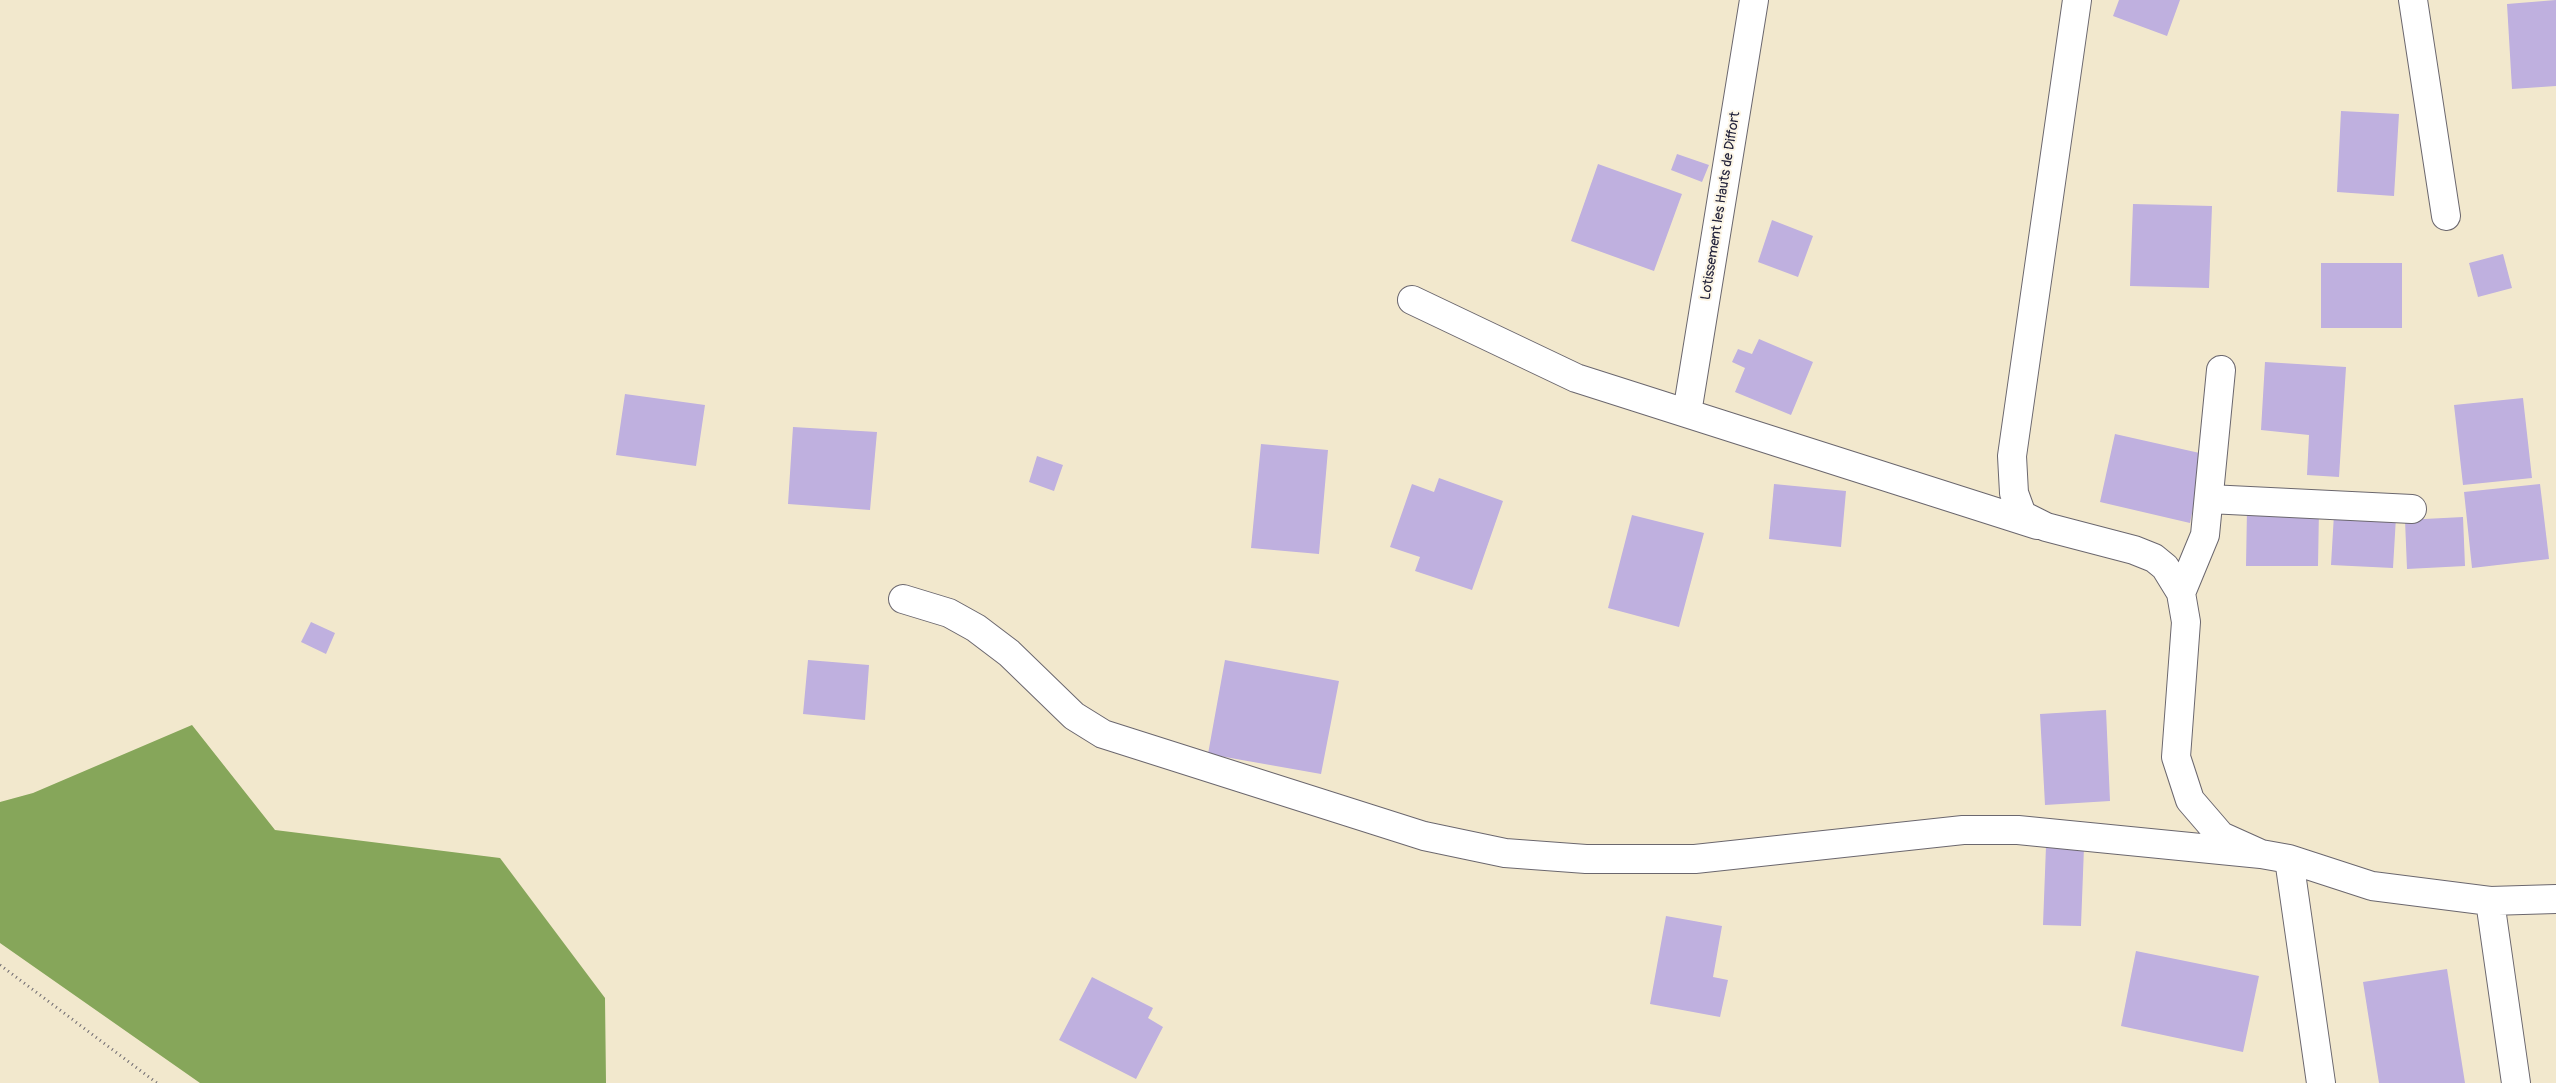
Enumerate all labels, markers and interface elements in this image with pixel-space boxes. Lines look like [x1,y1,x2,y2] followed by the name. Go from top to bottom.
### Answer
[1698,111,1744,301] street label: Lotissement les Hauts de Diffort

